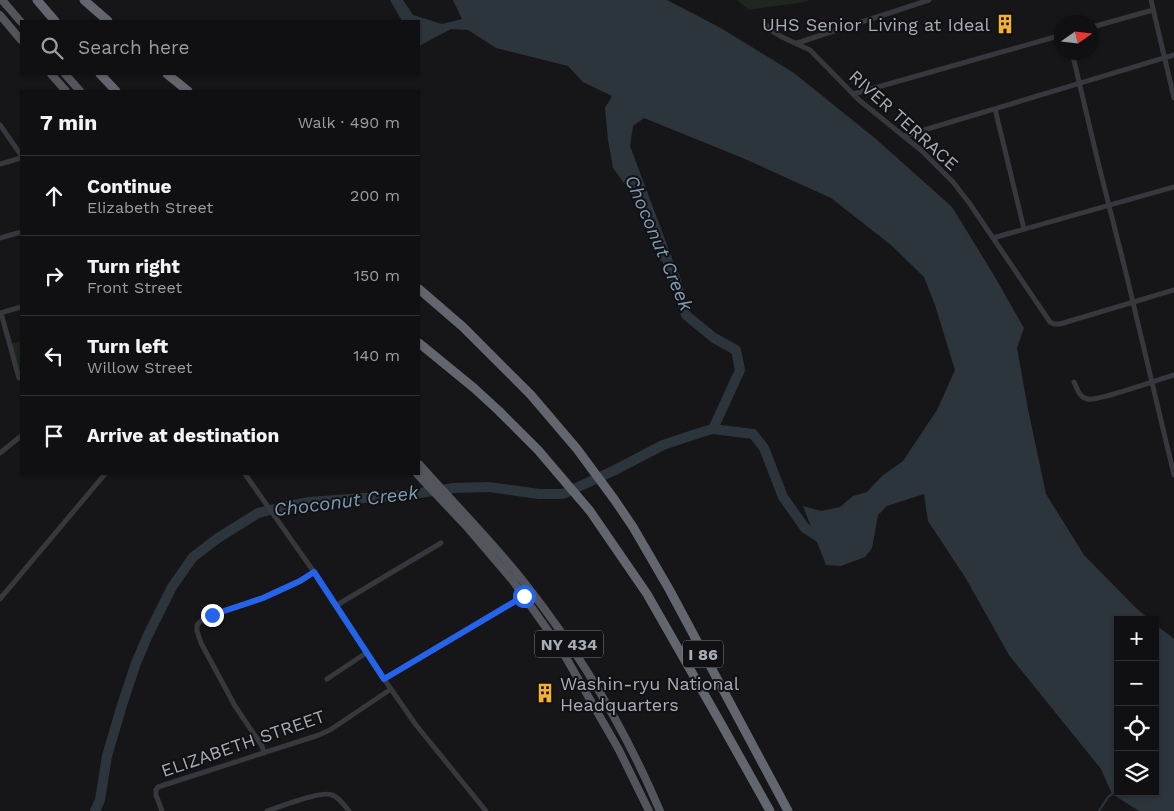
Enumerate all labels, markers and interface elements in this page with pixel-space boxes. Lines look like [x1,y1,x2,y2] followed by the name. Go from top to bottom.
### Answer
[994,13,1016,35] building icon: UHS Senior Living at Ideal
[762,14,990,35] place label: UHS Senior Living at Ideal
[1054,15,1099,60] north arrow
[20,20,420,75] search box
[38,34,66,62] icon: search
[78,36,189,59] text: Search here
[845,65,963,175] street label: RIVER TERRACE
[40,110,97,135] text: 7 min
[298,113,400,132] text: Walk · 490 m
[620,172,698,315] water label: Choconut Creek
[87,175,171,198] text: Continue
[40,182,68,210] icon: ahead
[350,186,400,205] text: 200 m
[87,198,213,217] text: Elizabeth Street
[87,255,180,278] text: Turn right
[40,262,68,290] icon: right
[354,266,400,285] text: 150 m
[87,278,182,297] text: Front Street
[87,335,168,358] text: Turn left
[40,342,68,370] icon: left
[353,346,400,365] text: 140 m
[87,358,192,377] text: Willow Street
[40,422,68,450] icon: arrive
[87,424,279,447] text: Arrive at destination
[272,481,420,521] water label: Choconut Creek
[513,585,536,608] route start
[201,604,224,627] route end
[1114,616,1159,796] map controls
[1114,616,1159,661] button: +
[535,630,603,658] road number: NY 434
[683,641,723,668] road number: I 86
[1114,661,1159,706] button: −
[560,673,740,715] place label: Washin-ryu National Headquarters
[534,682,556,704] building icon: Washin-ryu National Headquarters
[158,705,328,781] street label: ELIZABETH STREET
[1114,706,1159,751] button: locate
[1114,751,1159,796] button: layers

